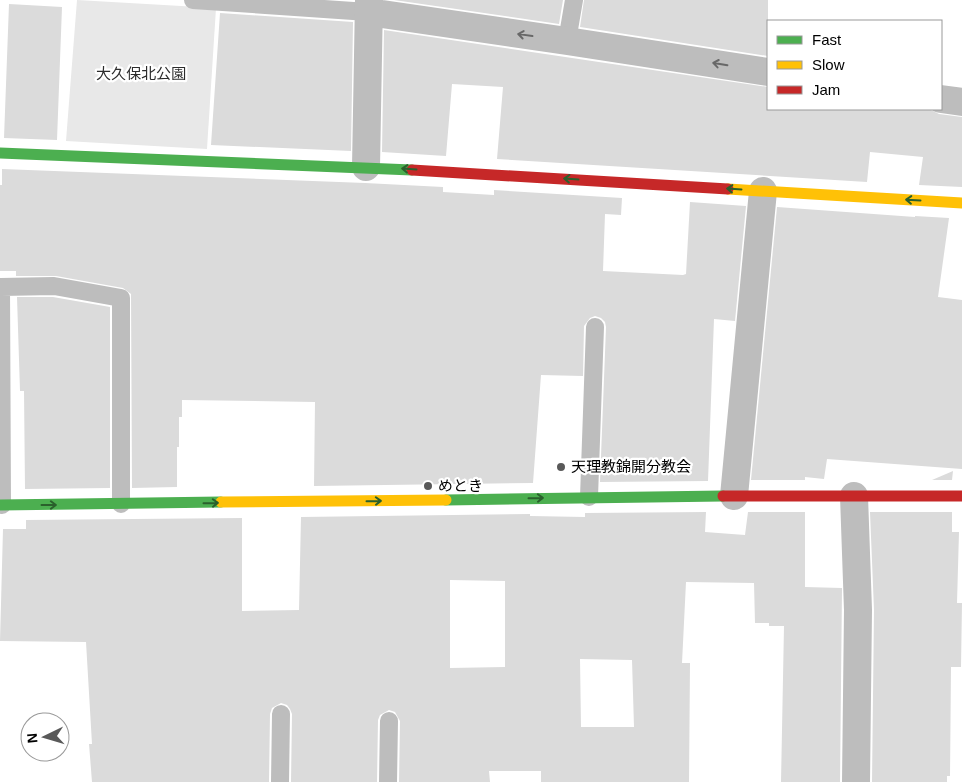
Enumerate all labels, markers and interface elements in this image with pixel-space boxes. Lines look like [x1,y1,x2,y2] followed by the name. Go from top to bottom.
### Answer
[767,20,942,110] legend
[517,29,533,39] one-way arrow
[812,31,842,48] text: Fast
[812,56,845,73] text: Slow
[712,59,728,69] one-way arrow
[96,65,186,82] park label: 大久保北公園
[812,81,840,98] text: Jam
[402,165,418,174] one-way arrow
[564,175,580,184] one-way arrow
[726,185,742,194] one-way arrow
[906,195,922,204] one-way arrow
[571,458,691,475] place label: 天理教錦開分教会
[555,461,567,473] marker: 天理教錦開分教会
[438,477,483,494] place label: めとき
[422,480,434,492] marker: めとき
[528,493,544,503] one-way arrow
[365,496,381,506] one-way arrow
[202,498,219,508] one-way arrow
[40,500,56,510] one-way arrow
[20,712,70,762] north arrow
[24,732,40,744] text: N

